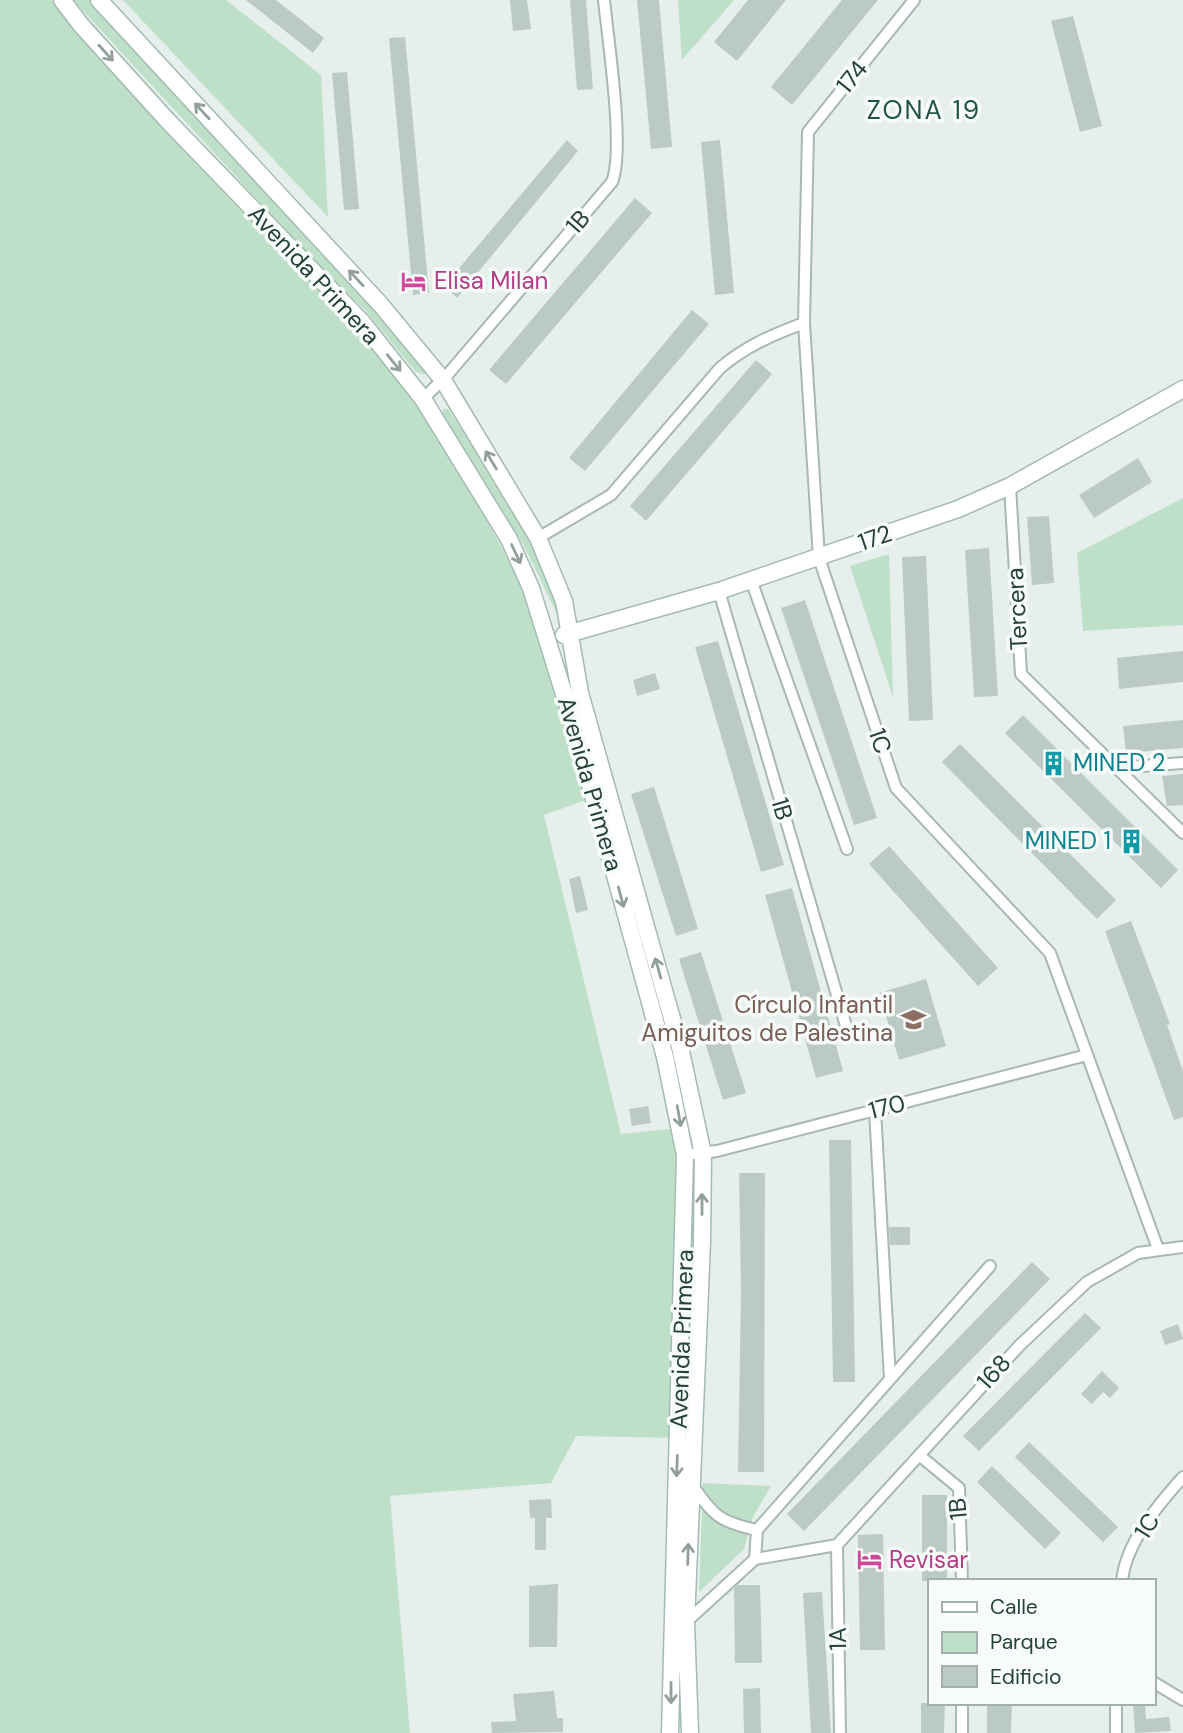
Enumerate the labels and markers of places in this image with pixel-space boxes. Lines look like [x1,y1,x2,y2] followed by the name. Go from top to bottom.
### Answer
[434,265,548,296] place label: Elisa Milan
[400,267,428,295] hotel icon: Elisa Milan
[1073,747,1166,778] place label: MINED 2
[1039,749,1067,777] building icon: MINED 2
[1025,825,1111,856] place label: MINED 1
[1117,827,1145,855] building icon: MINED 1
[641,989,893,1048] place label: Círculo Infantil Amiguitos de Palestina
[899,1005,927,1033] school or university icon: Círculo Infantil Amiguitos de Palestina
[889,1544,968,1575] place label: Revisar
[855,1546,883,1574] hotel icon: Revisar

